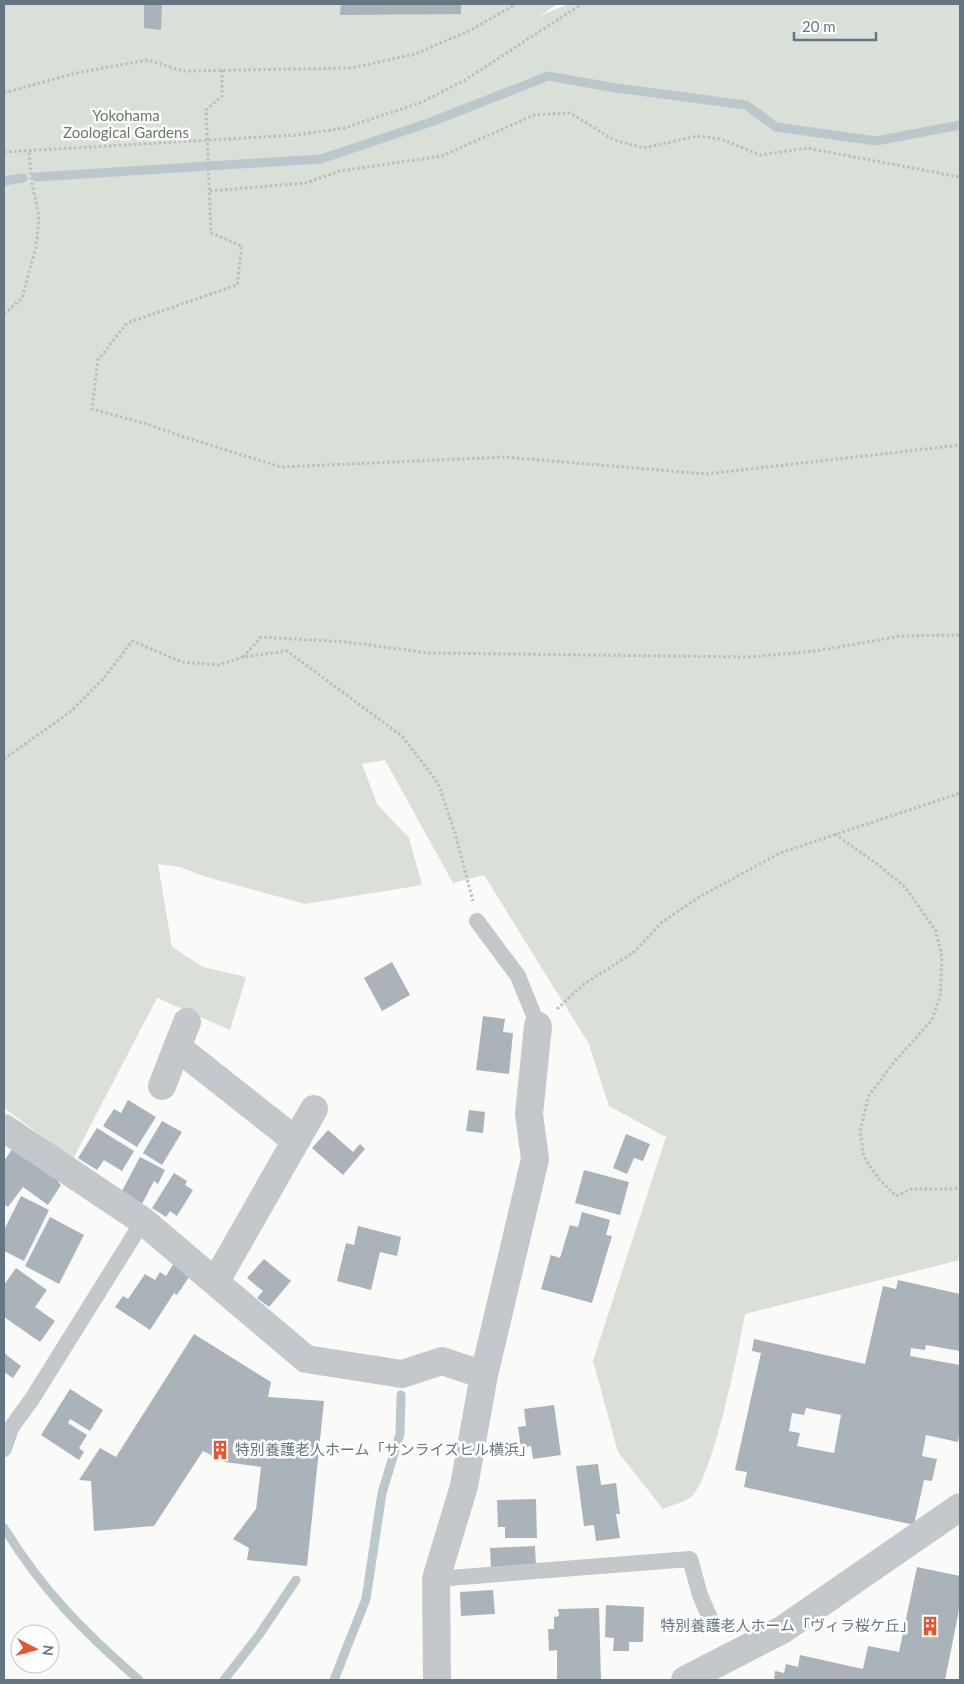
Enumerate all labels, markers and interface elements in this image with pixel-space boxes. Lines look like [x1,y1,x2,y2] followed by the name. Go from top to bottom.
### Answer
[794,10,876,42] scale bar
[802,17,836,35] text: 20 m
[63,106,189,141] park label: Yokohama Zoological Gardens
[209,1439,231,1461] building icon: 特別養護老人ホーム「サンライズヒル横浜」
[235,1440,534,1458] place label: 特別養護老人ホーム「サンライズヒル横浜」
[919,1615,941,1637] building icon: 特別養護老人ホーム「ヴィラ桜ケ丘」
[660,1616,915,1634] place label: 特別養護老人ホーム「ヴィラ桜ケ丘」
[10,1624,60,1674] north arrow
[39,1644,57,1657] text: N

